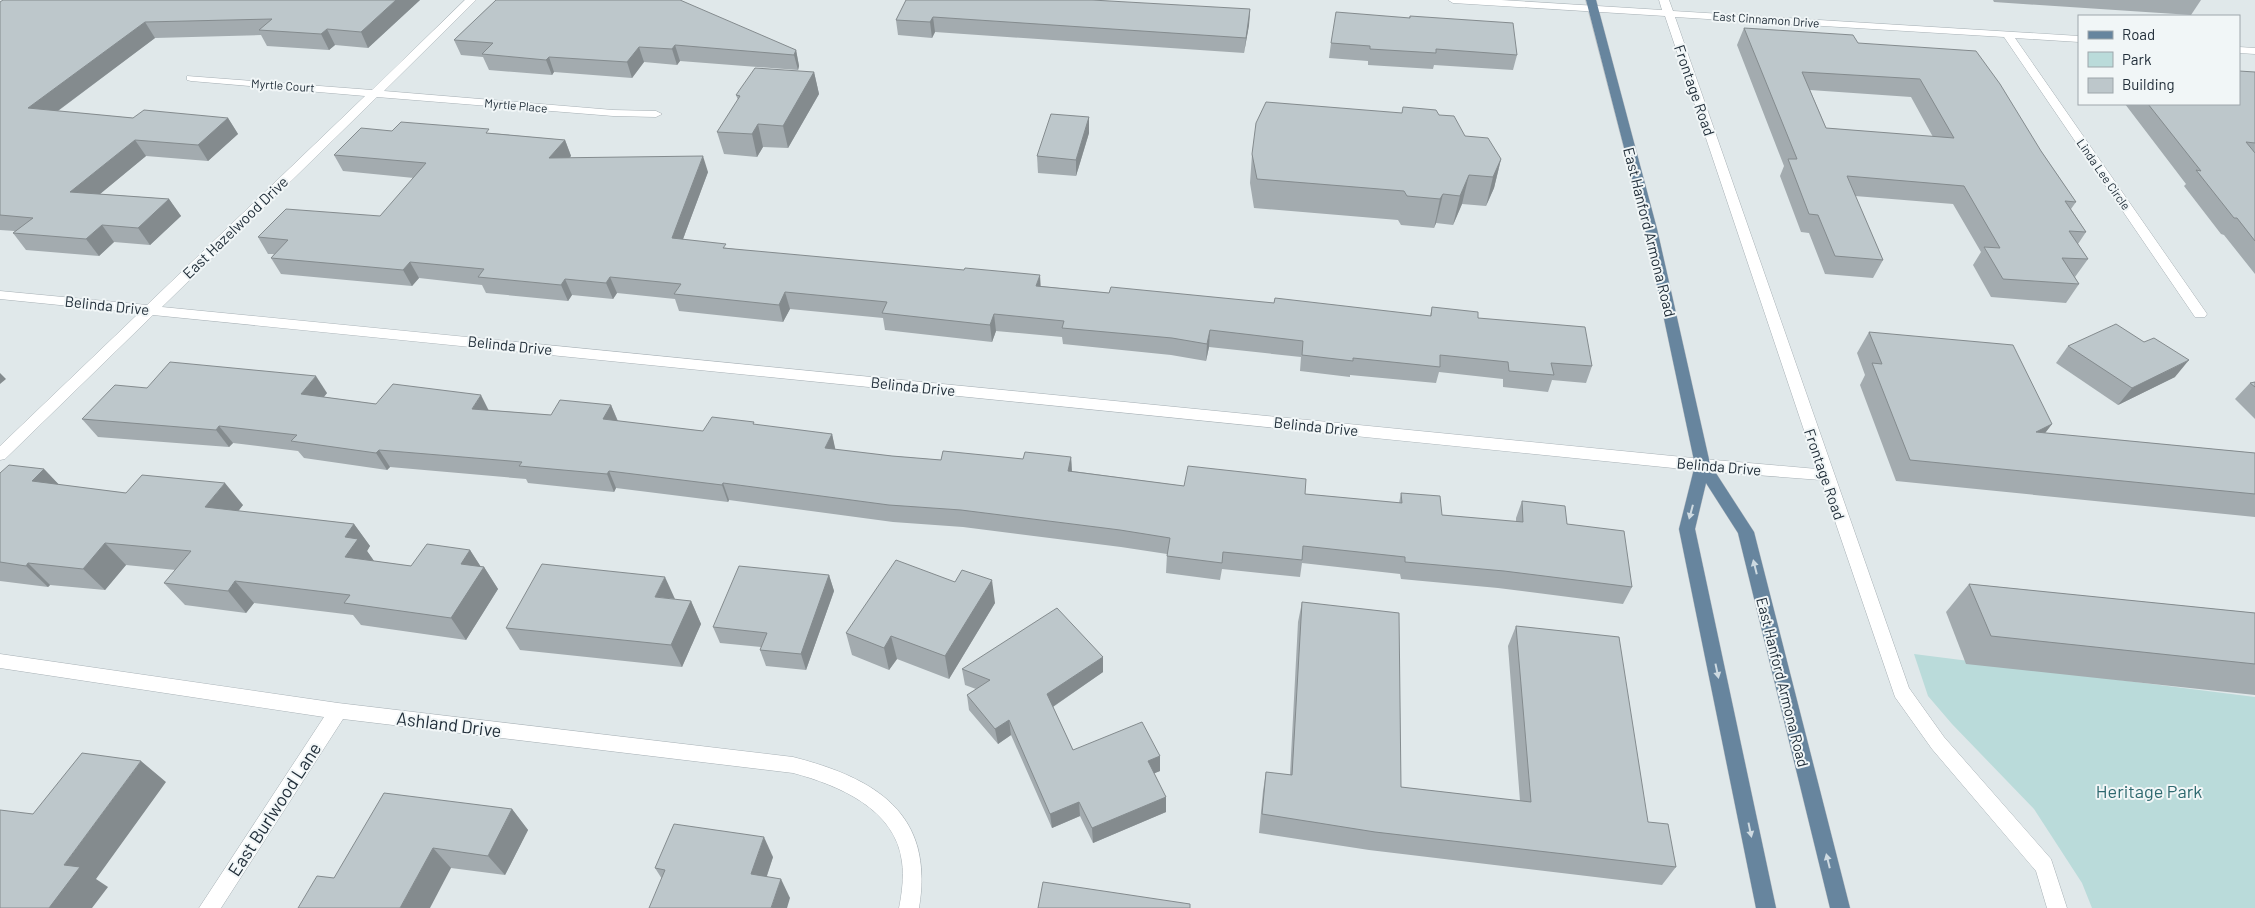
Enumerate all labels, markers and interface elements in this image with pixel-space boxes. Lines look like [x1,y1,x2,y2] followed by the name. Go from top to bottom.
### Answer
[1712,8,1820,30] street label: East Cinnamon Drive
[2078,15,2240,105] legend
[2122,25,2155,43] text: Road
[1671,42,1719,138] street label: Frontage Road
[2122,50,2152,68] text: Park
[2122,75,2175,93] text: Building
[251,76,315,94] street label: Myrtle Court
[484,95,548,115] street label: Myrtle Place
[2074,136,2134,212] street label: Linda Lee Circle
[1620,145,1680,319] street label: East Hanford Armona Road
[179,172,291,282] street label: East Hazelwood Drive
[64,292,150,318] street label: Belinda Drive
[467,332,553,358] street label: Belinda Drive
[870,373,956,399] street label: Belinda Drive
[1273,413,1359,439] street label: Belinda Drive
[1801,426,1849,522] street label: Frontage Road
[1676,453,1762,479] street label: Belinda Drive
[1687,505,1695,520] one-way arrow
[1750,560,1758,575] one-way arrow
[1753,595,1813,769] street label: East Hanford Armona Road
[1713,664,1721,679] one-way arrow
[395,707,503,741] street label: Ashland Drive
[223,738,325,880] street label: East Burlwood Lane
[2096,780,2202,802] park label: Heritage Park
[1746,823,1754,838] one-way arrow
[1824,853,1832,868] one-way arrow

